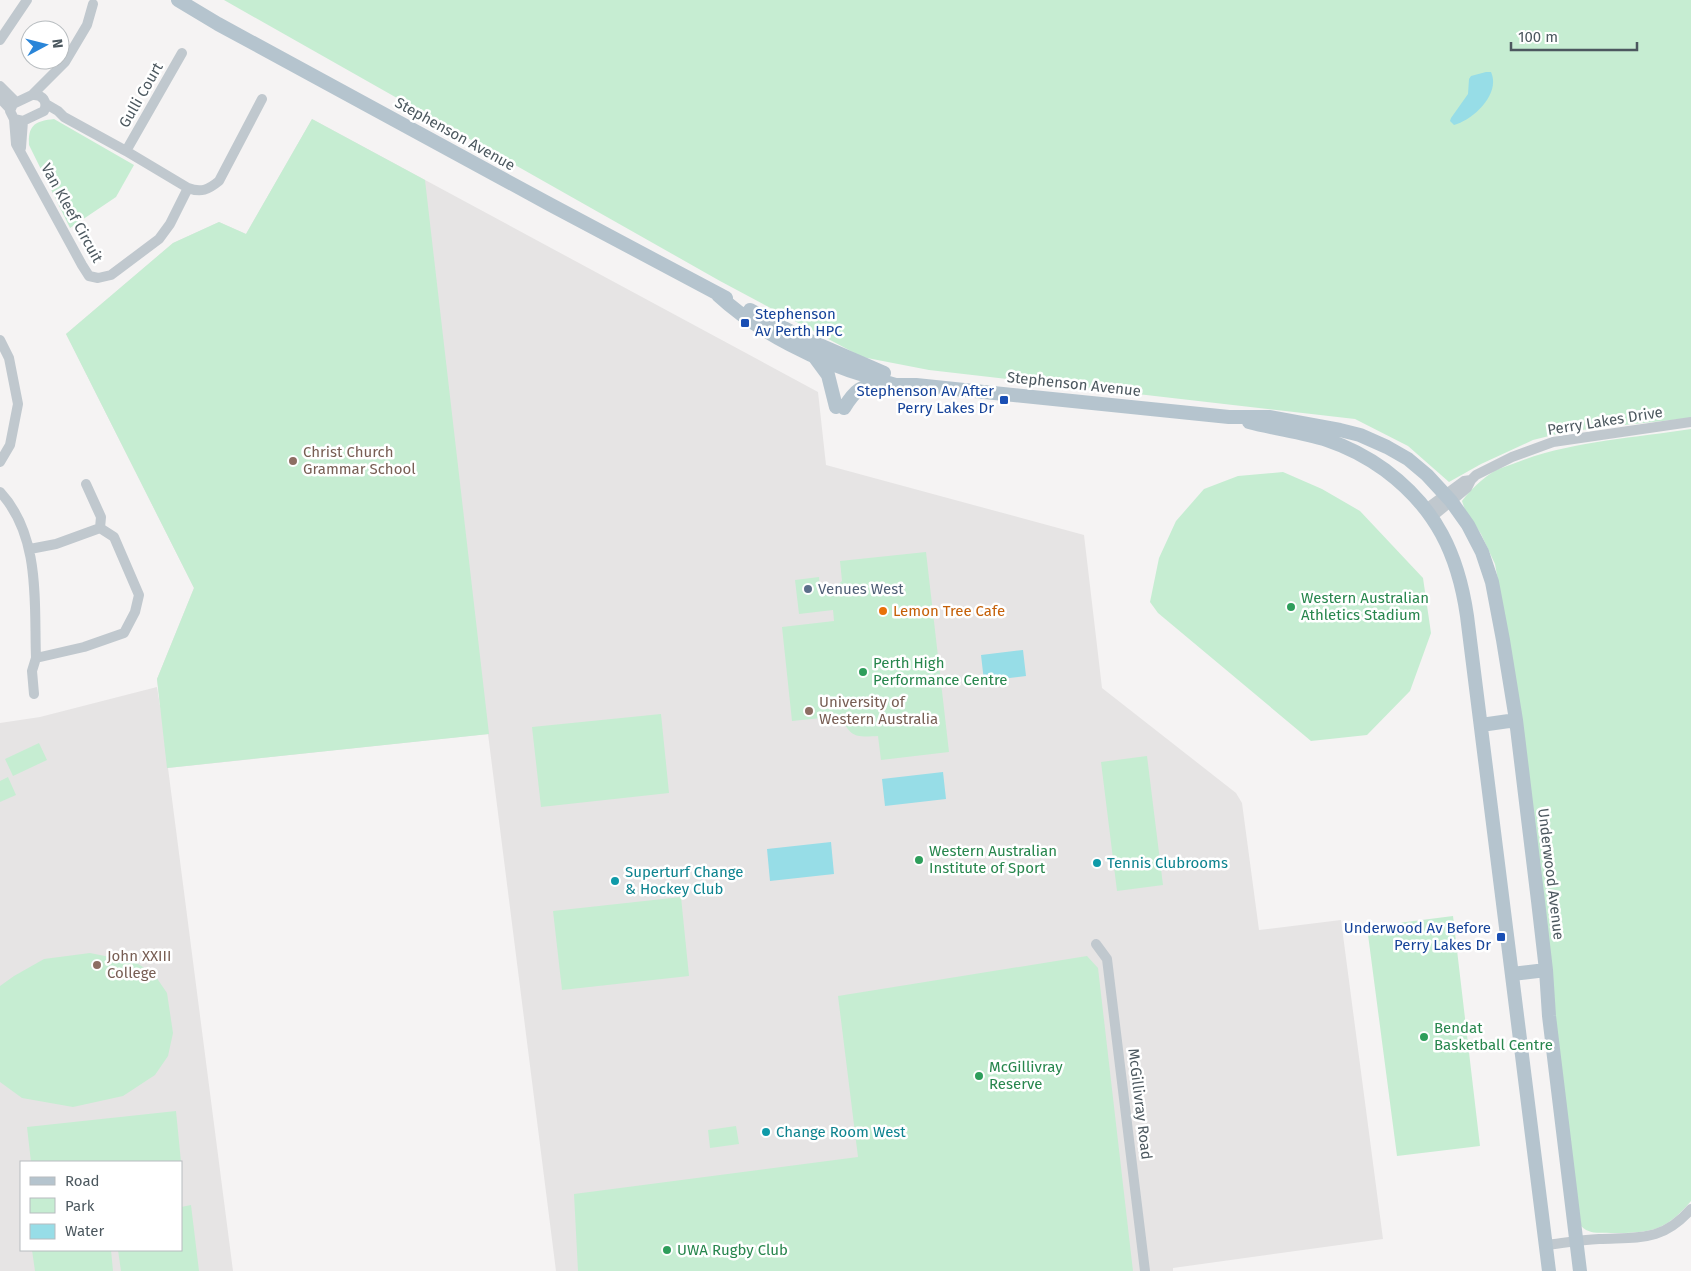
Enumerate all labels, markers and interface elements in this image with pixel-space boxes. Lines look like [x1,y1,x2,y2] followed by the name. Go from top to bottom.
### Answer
[20,20,70,70] north arrow
[1511,20,1637,52] scale bar
[1518,28,1558,46] text: 100 m
[48,38,66,49] text: N
[115,59,167,131] street label: Gulli Court
[392,94,518,174] street label: Stephenson Avenue
[37,160,107,266] street label: Van Kleef Circuit
[755,305,843,340] place label: Stephenson Av Perth HPC
[739,317,751,329] marker: Stephenson Av Perth HPC
[1006,368,1142,400] street label: Stephenson Avenue
[857,382,994,417] place label: Stephenson Av After Perry Lakes Dr
[998,394,1010,406] marker: Stephenson Av After Perry Lakes Dr
[1546,403,1664,439] street label: Perry Lakes Drive
[303,443,416,478] place label: Christ Church Grammar School
[287,455,299,467] marker: Christ Church Grammar School
[818,580,904,598] place label: Venues West
[802,583,814,595] marker: Venues West
[1301,589,1429,624] place label: Western Australian Athletics Stadium
[1285,601,1297,613] marker: Western Australian Athletics Stadium
[893,602,1005,620] place label: Lemon Tree Cafe
[877,605,889,617] marker: Lemon Tree Cafe
[873,654,1007,689] place label: Perth High Performance Centre
[857,666,869,678] marker: Perth High Performance Centre
[819,693,938,728] place label: University of Western Australia
[803,705,815,717] marker: University of Western Australia
[1534,807,1568,941] street label: Underwood Avenue
[929,842,1057,877] place label: Western Australian Institute of Sport
[913,854,925,866] marker: Western Australian Institute of Sport
[1107,854,1228,872] place label: Tennis Clubrooms
[1091,857,1103,869] marker: Tennis Clubrooms
[625,863,743,898] place label: Superturf Change & Hockey Club
[609,875,621,887] marker: Superturf Change & Hockey Club
[1344,919,1491,954] place label: Underwood Av Before Perry Lakes Dr
[1495,931,1507,943] marker: Underwood Av Before Perry Lakes Dr
[107,947,171,982] place label: John XXIII College
[91,959,103,971] marker: John XXIII College
[1434,1019,1553,1054] place label: Bendat Basketball Centre
[1418,1031,1430,1043] marker: Bendat Basketball Centre
[1124,1047,1156,1161] street label: McGillivray Road
[989,1058,1063,1093] place label: McGillivray Reserve
[973,1070,985,1082] marker: McGillivray Reserve
[776,1123,906,1141] place label: Change Room West
[760,1126,772,1138] marker: Change Room West
[20,1161,182,1251] legend
[65,1172,100,1190] text: Road
[65,1197,95,1215] text: Park
[65,1222,104,1240] text: Water
[677,1241,788,1259] place label: UWA Rugby Club
[661,1244,673,1256] marker: UWA Rugby Club

